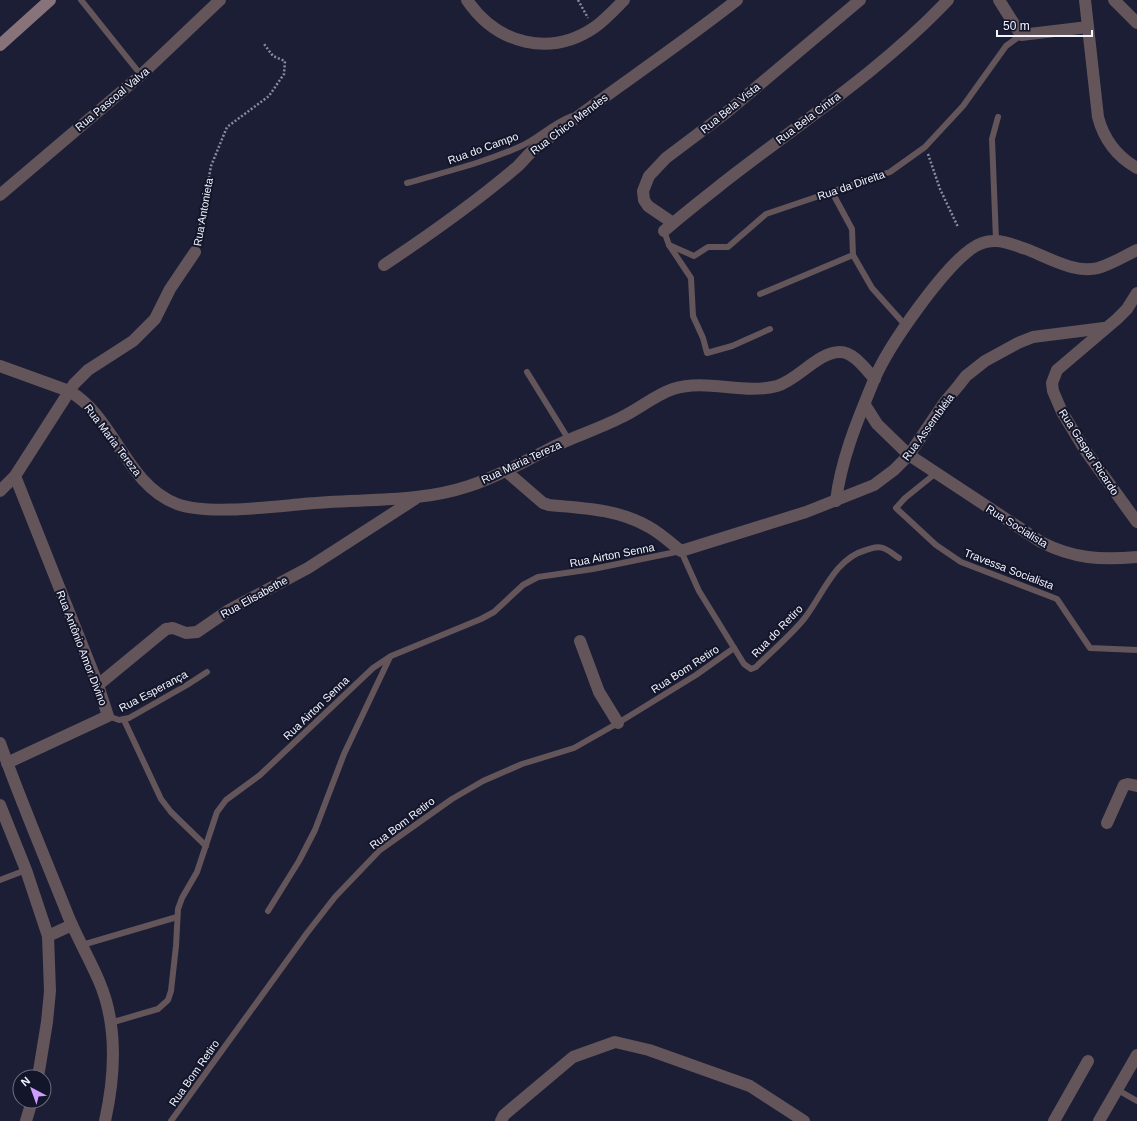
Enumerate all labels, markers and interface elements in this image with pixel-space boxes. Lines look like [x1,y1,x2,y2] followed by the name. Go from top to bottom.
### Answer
[997,12,1092,38] scale bar
[1003,19,1030,33] text: 50 m
[73,64,152,133] street label: Rua Pascoal Valva
[698,80,763,136] street label: Rua Bela Vista
[773,89,843,146] street label: Rua Bela Cintra
[528,91,610,157] street label: Rua Chico Mendes
[446,130,520,166] street label: Rua do Campo
[816,168,887,202] street label: Rua da Direita
[191,176,215,247] street label: Rua Antonieta
[900,391,957,463] street label: Rua Assembléia
[82,402,144,479] street label: Rua Maria Tereza
[1057,407,1121,497] street label: Rua Gaspar Ricardo
[479,438,564,486] street label: Rua Maria Tereza
[984,502,1051,550] street label: Rua Socialista
[569,541,656,569] street label: Rua Airton Senna
[963,546,1056,592] street label: Travessa Socialista
[218,574,290,620] street label: Rua Elisabethe
[54,589,110,707] street label: Rua Antônio Amor Divino
[749,602,805,660] street label: Rua do Retiro
[649,643,721,695] street label: Rua Bom Retiro
[117,667,190,714] street label: Rua Esperança
[281,673,352,742] street label: Rua Airton Senna
[367,795,437,851] street label: Rua Bom Retiro
[167,1038,221,1108] street label: Rua Bom Retiro
[12,1069,52,1109] north arrow
[19,1074,32,1089] text: N

